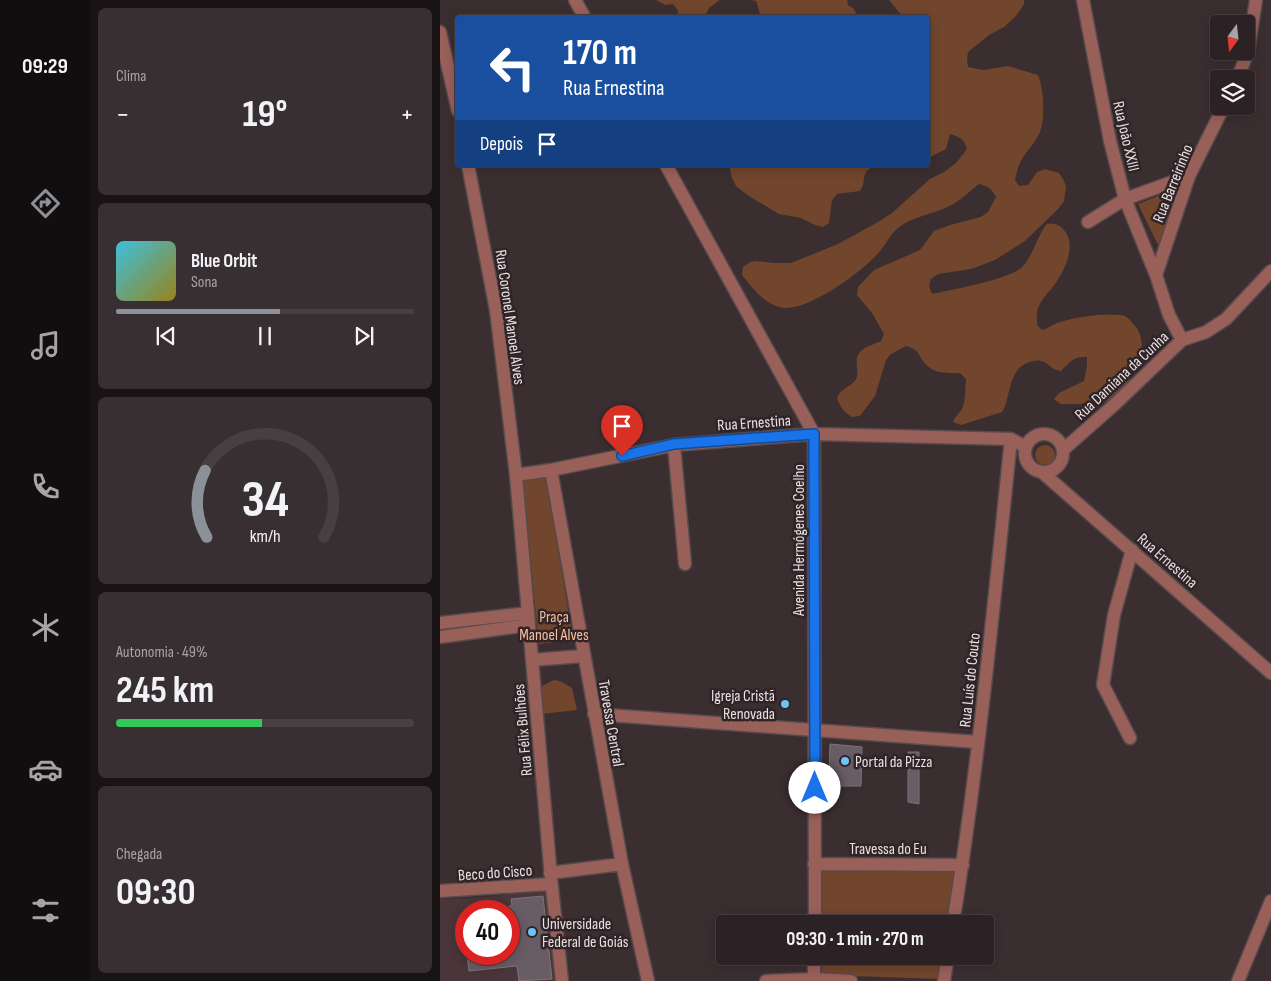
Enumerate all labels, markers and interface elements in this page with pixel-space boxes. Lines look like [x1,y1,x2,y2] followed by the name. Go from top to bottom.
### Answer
[1210,15,1255,60] north arrow
[1210,15,1255,115] map controls
[563,32,637,75] text: 170 m
[480,35,545,100] icon: left
[22,53,68,80] text: 09:29
[116,67,146,86] text: Clima
[1210,70,1255,115] button: layers
[563,75,665,102] text: Rua Ernestina
[243,92,287,137] text: 19°
[116,98,130,131] text: −
[400,98,414,131] text: +
[1108,99,1143,173] street label: Rua João XXIII
[533,130,561,158] icon: arrive
[480,133,523,156] text: Depois
[1149,142,1198,225] street label: Rua Barreirinho
[28,186,63,221] icon: directions
[491,248,528,386] street label: Rua Coronel Manoel Alves
[191,250,257,273] text: Blue Orbit
[191,273,218,292] text: Sona
[152,322,180,350] icon: previous
[251,322,279,350] icon: pause
[350,322,378,350] icon: next
[28,328,63,363] icon: music
[1071,328,1173,424] street label: Rua Damiana da Cunha
[601,405,643,456] pin
[717,411,792,436] street label: Rua Ernestina
[608,412,636,440] icon: arrive
[790,464,809,617] street label: Avenida Hermógenes Coelho
[28,469,63,504] icon: phone
[241,469,289,532] text: 34
[250,526,280,547] text: km/h
[1133,530,1201,593] street label: Rua Ernestina
[519,608,589,645] park label: Praça Manoel Alves
[28,610,63,645] icon: climate
[956,632,985,728] street label: Rua Luís do Couto
[116,643,208,662] text: Autonomia · 49%
[116,668,214,713] text: 245 km
[594,679,627,768] street label: Travessa Central
[510,683,537,777] street label: Rua Félix Bulhões
[711,687,775,724] place label: Igreja Cristã Renovada
[779,698,791,710] marker: Igreja Cristã Renovada
[28,752,63,787] icon: car
[855,753,932,772] place label: Portal da Pizza
[839,755,851,767] marker: Portal da Pizza
[788,761,840,813] position arrow
[849,840,927,859] street label: Travessa do Eu
[116,845,162,864] text: Chegada
[457,861,533,886] street label: Beco do Cisco
[116,870,196,915] text: 09:30
[28,893,63,928] icon: filters
[455,900,520,965] speed limit sign: 40
[542,915,629,952] place label: Universidade Federal de Goiás
[526,926,538,938] marker: Universidade Federal de Goiás
[786,928,924,951] text: 09:30 · 1 min · 270 m

